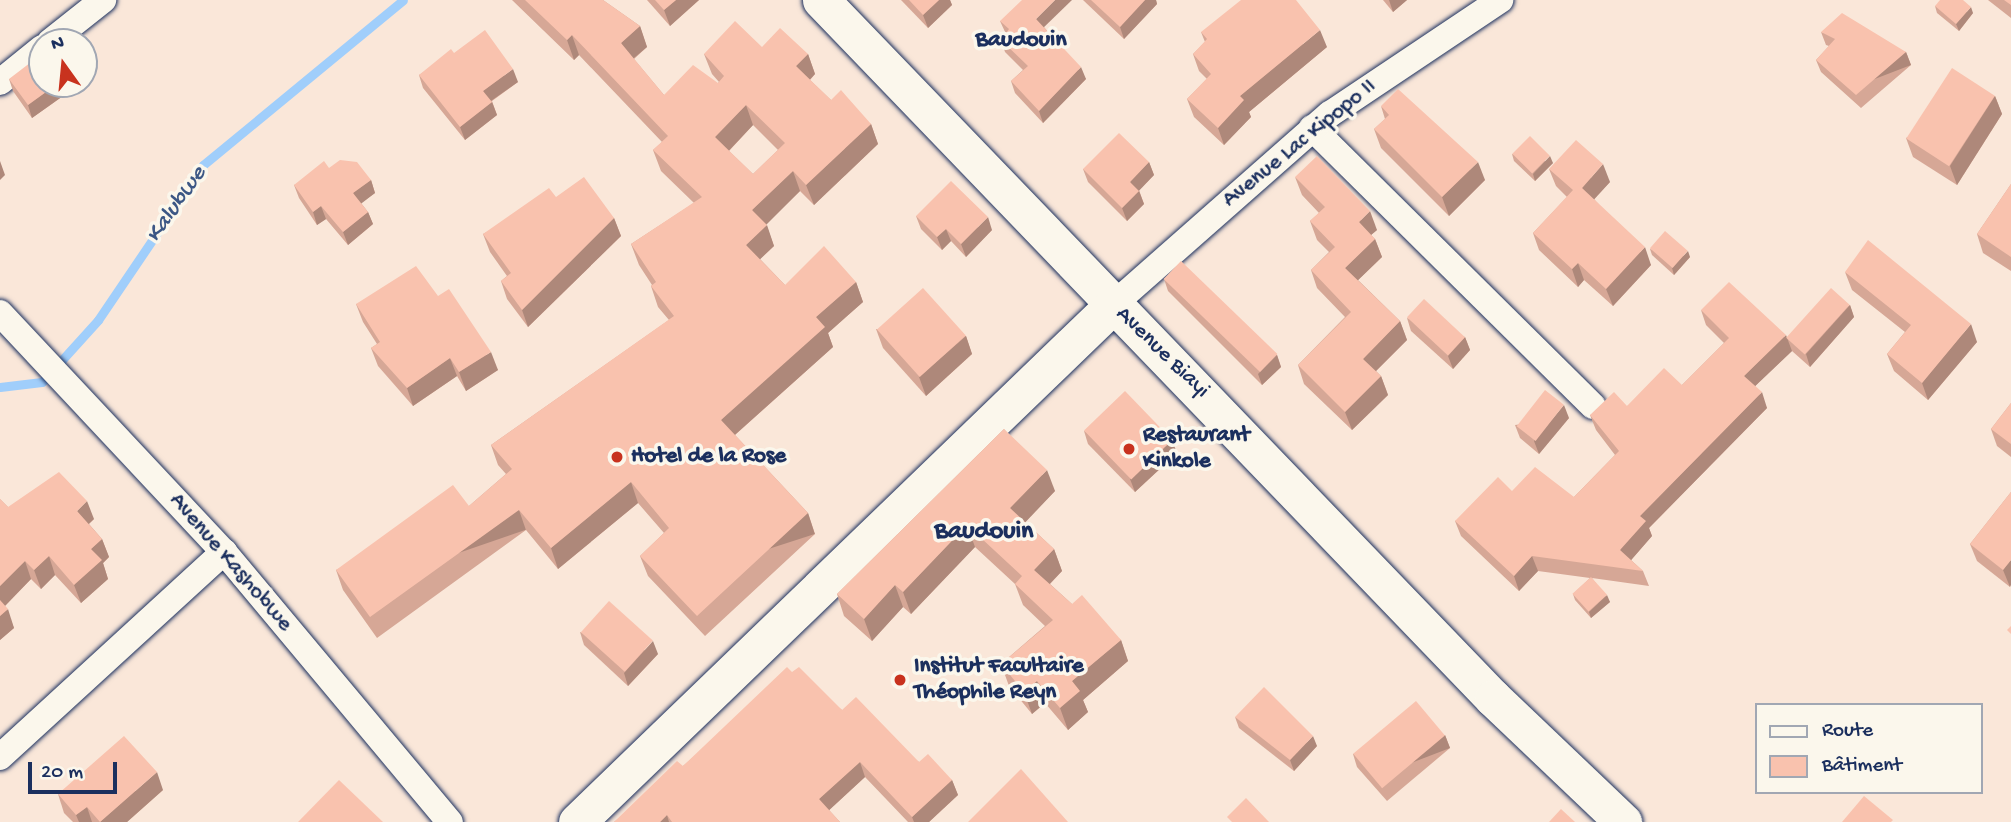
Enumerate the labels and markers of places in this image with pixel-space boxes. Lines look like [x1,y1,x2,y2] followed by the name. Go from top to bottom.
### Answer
[1143,422,1250,476] place label: Restaurant Kinkole
[1121,441,1137,457] marker: Restaurant Kinkole
[631,443,786,471] place label: Hotel de la Rose
[609,449,625,465] marker: Hotel de la Rose
[914,653,1084,707] place label: Institut Facultaire Théophile Reyn
[892,672,908,688] marker: Institut Facultaire Théophile Reyn

